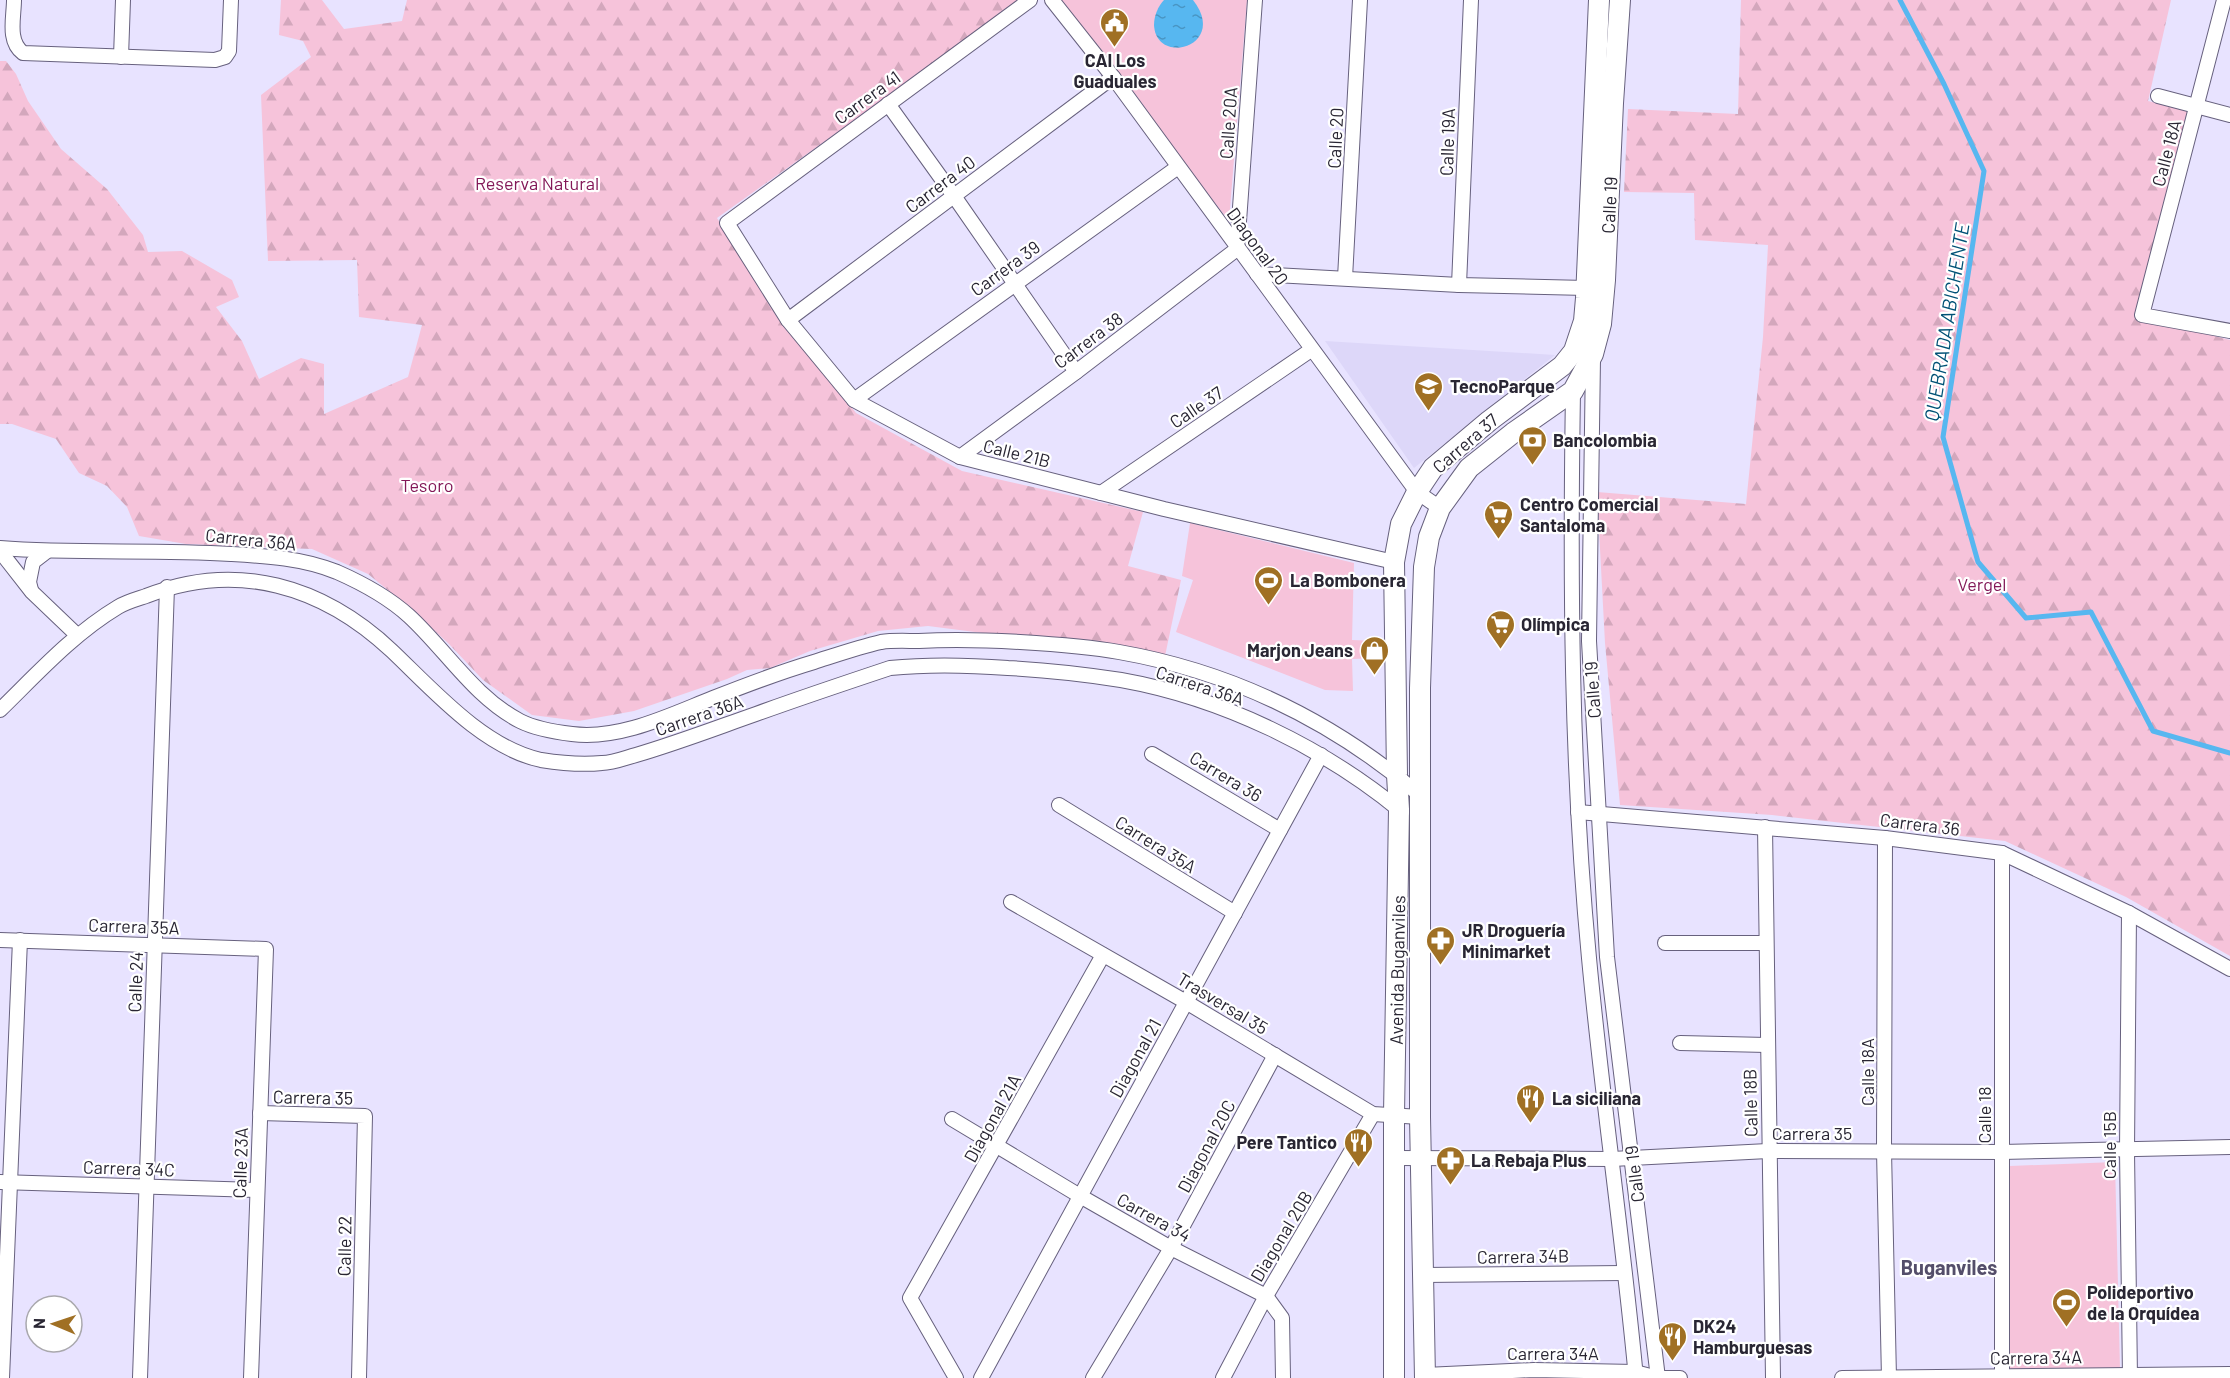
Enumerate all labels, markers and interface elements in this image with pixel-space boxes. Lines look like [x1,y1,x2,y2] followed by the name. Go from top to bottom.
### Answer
[1099,7,1131,49] public building icon: CAI Los Guaduales
[1074,49,1156,92] place label: CAI Los Guaduales
[830,66,904,128] street label: Carrera 41
[1215,86,1241,160] street label: Calle 20A
[1322,107,1348,169] street label: Calle 20
[1435,108,1459,176] street label: Calle 19A
[2147,117,2185,189] street label: Calle 18A
[901,151,979,217] street label: Carrera 40
[475,172,599,194] park label: Reserva Natural
[1597,176,1621,234] street label: Calle 19
[1222,203,1294,289] street label: Diagonal 20
[1918,221,1974,423] water label: QUEBRADA ABICHENTE
[966,235,1044,301] street label: Carrera 39
[1049,307,1127,373] street label: Carrera 38
[1413,370,1445,412] school or university icon: TecnoParque
[1450,375,1555,397] place label: TecnoParque
[1165,381,1227,433] street label: Calle 37
[1428,408,1503,477] street label: Carrera 37
[1516,424,1548,466] bank icon: Bancolombia
[1553,429,1657,451] place label: Bancolombia
[981,434,1053,472] street label: Calle 21B
[400,474,454,496] park label: Tesoro
[1520,493,1658,536] place label: Centro Comercial Santaloma
[1483,498,1515,540] supermarket icon: Centro Comercial Santaloma
[204,523,298,555] street label: Carrera 36A
[1253,564,1285,606] sports icon: La Bombonera
[1290,569,1406,591] place label: La Bombonera
[1957,573,2007,595] park label: Vergel
[1484,608,1516,650] supermarket icon: Olímpica
[1521,613,1590,635] place label: Olímpica
[1358,634,1390,676] shop icon: Marjon Jeans
[1247,639,1353,661] place label: Marjon Jeans
[1153,660,1247,710] street label: Carrera 36A
[1579,661,1605,719] street label: Calle 19
[652,690,746,740] street label: Carrera 36A
[1186,746,1266,806] street label: Carrera 36
[1879,808,1961,840] street label: Carrera 36
[1111,810,1201,878] street label: Carrera 35A
[1385,895,1409,1045] street label: Avenida Buganviles
[88,913,180,939] street label: Carrera 35A
[1462,919,1565,962] place label: JR Droguería Minimarket
[1425,924,1457,966] pharmacy icon: JR Droguería Minimarket
[123,951,147,1013] street label: Calle 24
[1174,967,1272,1039] street label: Trasversal 35
[1104,1015,1166,1101] street label: Diagonal 21
[1856,1038,1878,1106] street label: Calle 18A
[1738,1069,1762,1137] street label: Calle 18B
[959,1070,1025,1166] street label: Diagonal 21A
[1515,1082,1547,1124] restaurant icon: La siciliana
[273,1085,353,1109] street label: Carrera 35
[1973,1086,1995,1144] street label: Calle 18
[1552,1087,1641,1109] place label: La siciliana
[1172,1096,1240,1196] street label: Diagonal 20C
[2098,1111,2120,1179] street label: Calle 15B
[1772,1122,1852,1144] street label: Carrera 35
[1342,1126,1374,1168] restaurant icon: Pere Tantico
[228,1127,252,1199] street label: Calle 23A
[1237,1131,1337,1153] place label: Pere Tantico
[1434,1144,1466,1186] pharmacy icon: La Rebaja Plus
[1620,1144,1648,1204] street label: Calle 19
[1471,1149,1587,1171] place label: La Rebaja Plus
[83,1155,175,1181] street label: Carrera 34C
[1245,1187,1317,1285] street label: Diagonal 20B
[1113,1188,1195,1246] street label: Carrera 34
[332,1215,356,1277] street label: Calle 22
[1477,1244,1569,1268] street label: Carrera 34B
[1901,1255,1997,1279] district label: Buganviles
[2087,1281,2200,1324] place label: Polideportivo de la Orquídea
[2050,1286,2082,1328] sports icon: Polideportivo de la Orquídea
[24,1294,84,1354] north arrow
[1693,1315,1812,1358] place label: DK24 Hamburguesas
[29,1318,48,1329] text: N
[1656,1320,1688,1362] restaurant icon: DK24 Hamburguesas
[1507,1342,1599,1364] street label: Carrera 34A
[1990,1345,2082,1369] street label: Carrera 34A

